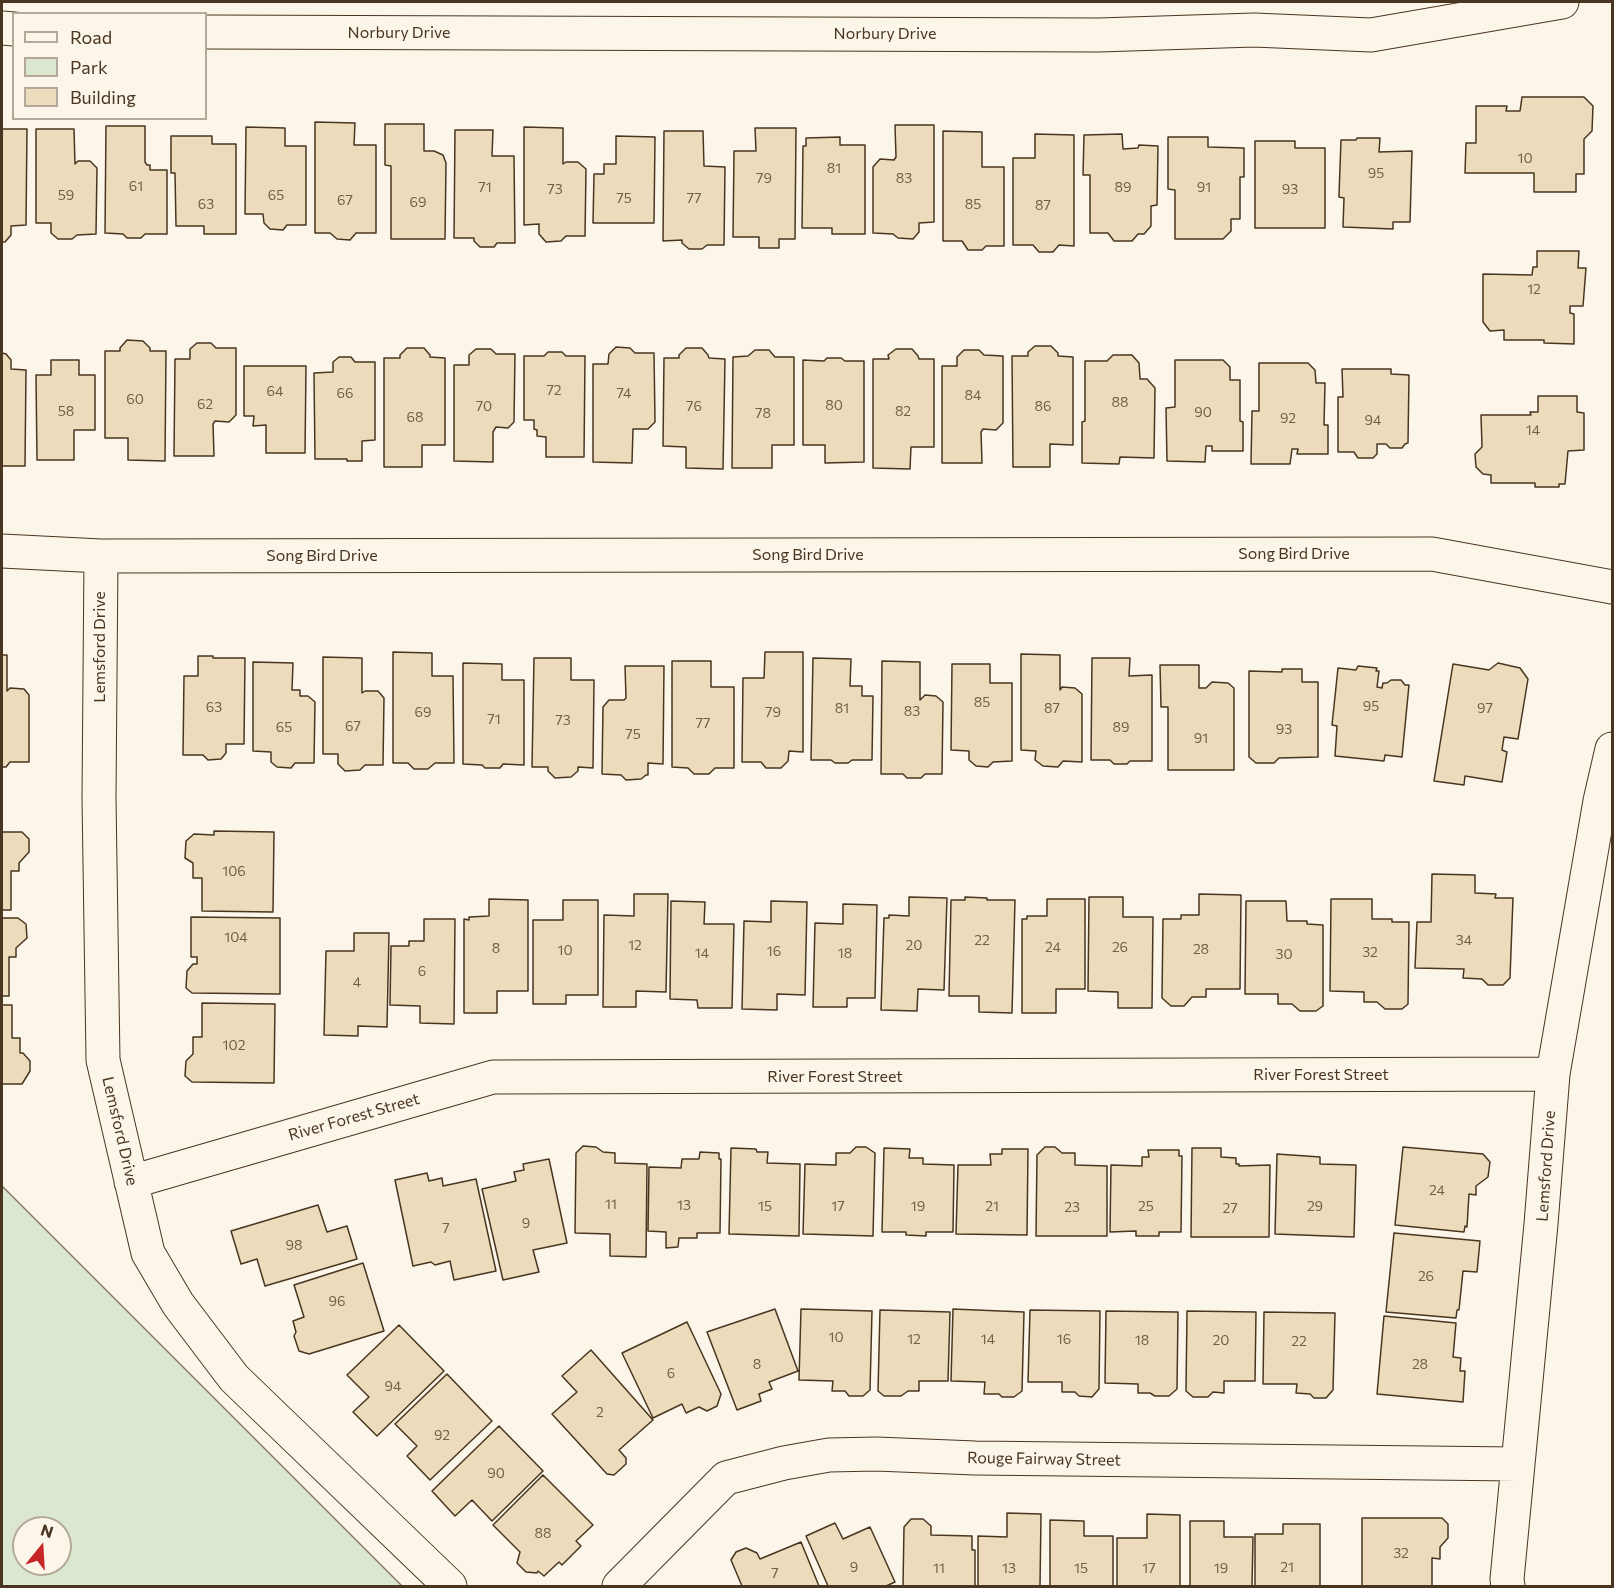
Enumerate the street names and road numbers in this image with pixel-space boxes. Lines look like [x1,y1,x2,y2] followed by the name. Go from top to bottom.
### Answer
[348,23,450,43] street label: Norbury Drive
[834,24,936,44] street label: Norbury Drive
[1238,544,1350,564] street label: Song Bird Drive
[752,545,864,565] street label: Song Bird Drive
[266,546,378,566] street label: Song Bird Drive
[90,591,110,703] street label: Lemsford Drive
[1253,1065,1389,1085] street label: River Forest Street
[767,1067,903,1087] street label: River Forest Street
[98,1075,142,1187] street label: Lemsford Drive
[286,1089,422,1145] street label: River Forest Street
[1533,1110,1559,1222] street label: Lemsford Drive
[967,1448,1121,1470] street label: Rouge Fairway Street

